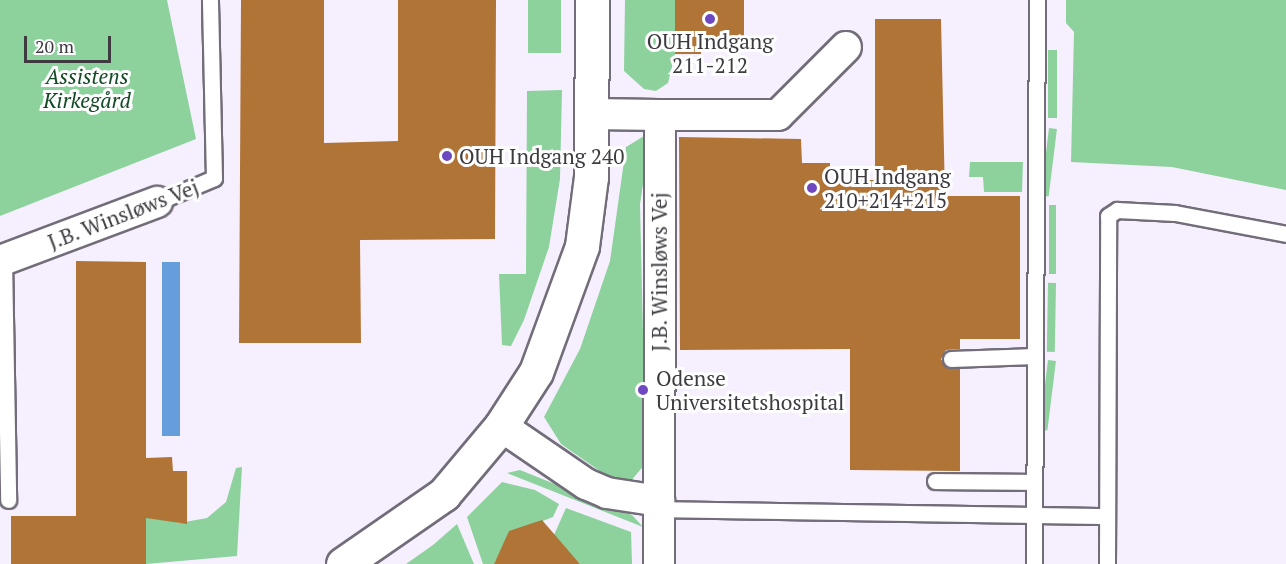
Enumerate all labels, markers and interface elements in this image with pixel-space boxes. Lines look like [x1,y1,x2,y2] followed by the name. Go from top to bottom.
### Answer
[703,12,717,26] marker: OUH Indgang 211-212
[27,24,114,62] scale bar
[647,28,773,78] place label: OUH Indgang 211-212
[35,34,74,58] text: 20 m
[43,63,131,113] park label: Assistens Kirkegård
[459,143,624,169] place label: OUH Indgang 240
[440,149,454,163] marker: OUH Indgang 240
[824,163,951,213] place label: OUH Indgang 210+214+215
[44,173,202,255] street label: J.B. Winsløws Vej
[805,181,819,195] marker: OUH Indgang 210+214+215
[646,192,672,352] street label: J.B. Winsløws Vej
[656,365,844,415] place label: Odense Universitetshospital
[634,381,652,399] marker: Odense Universitetshospital

